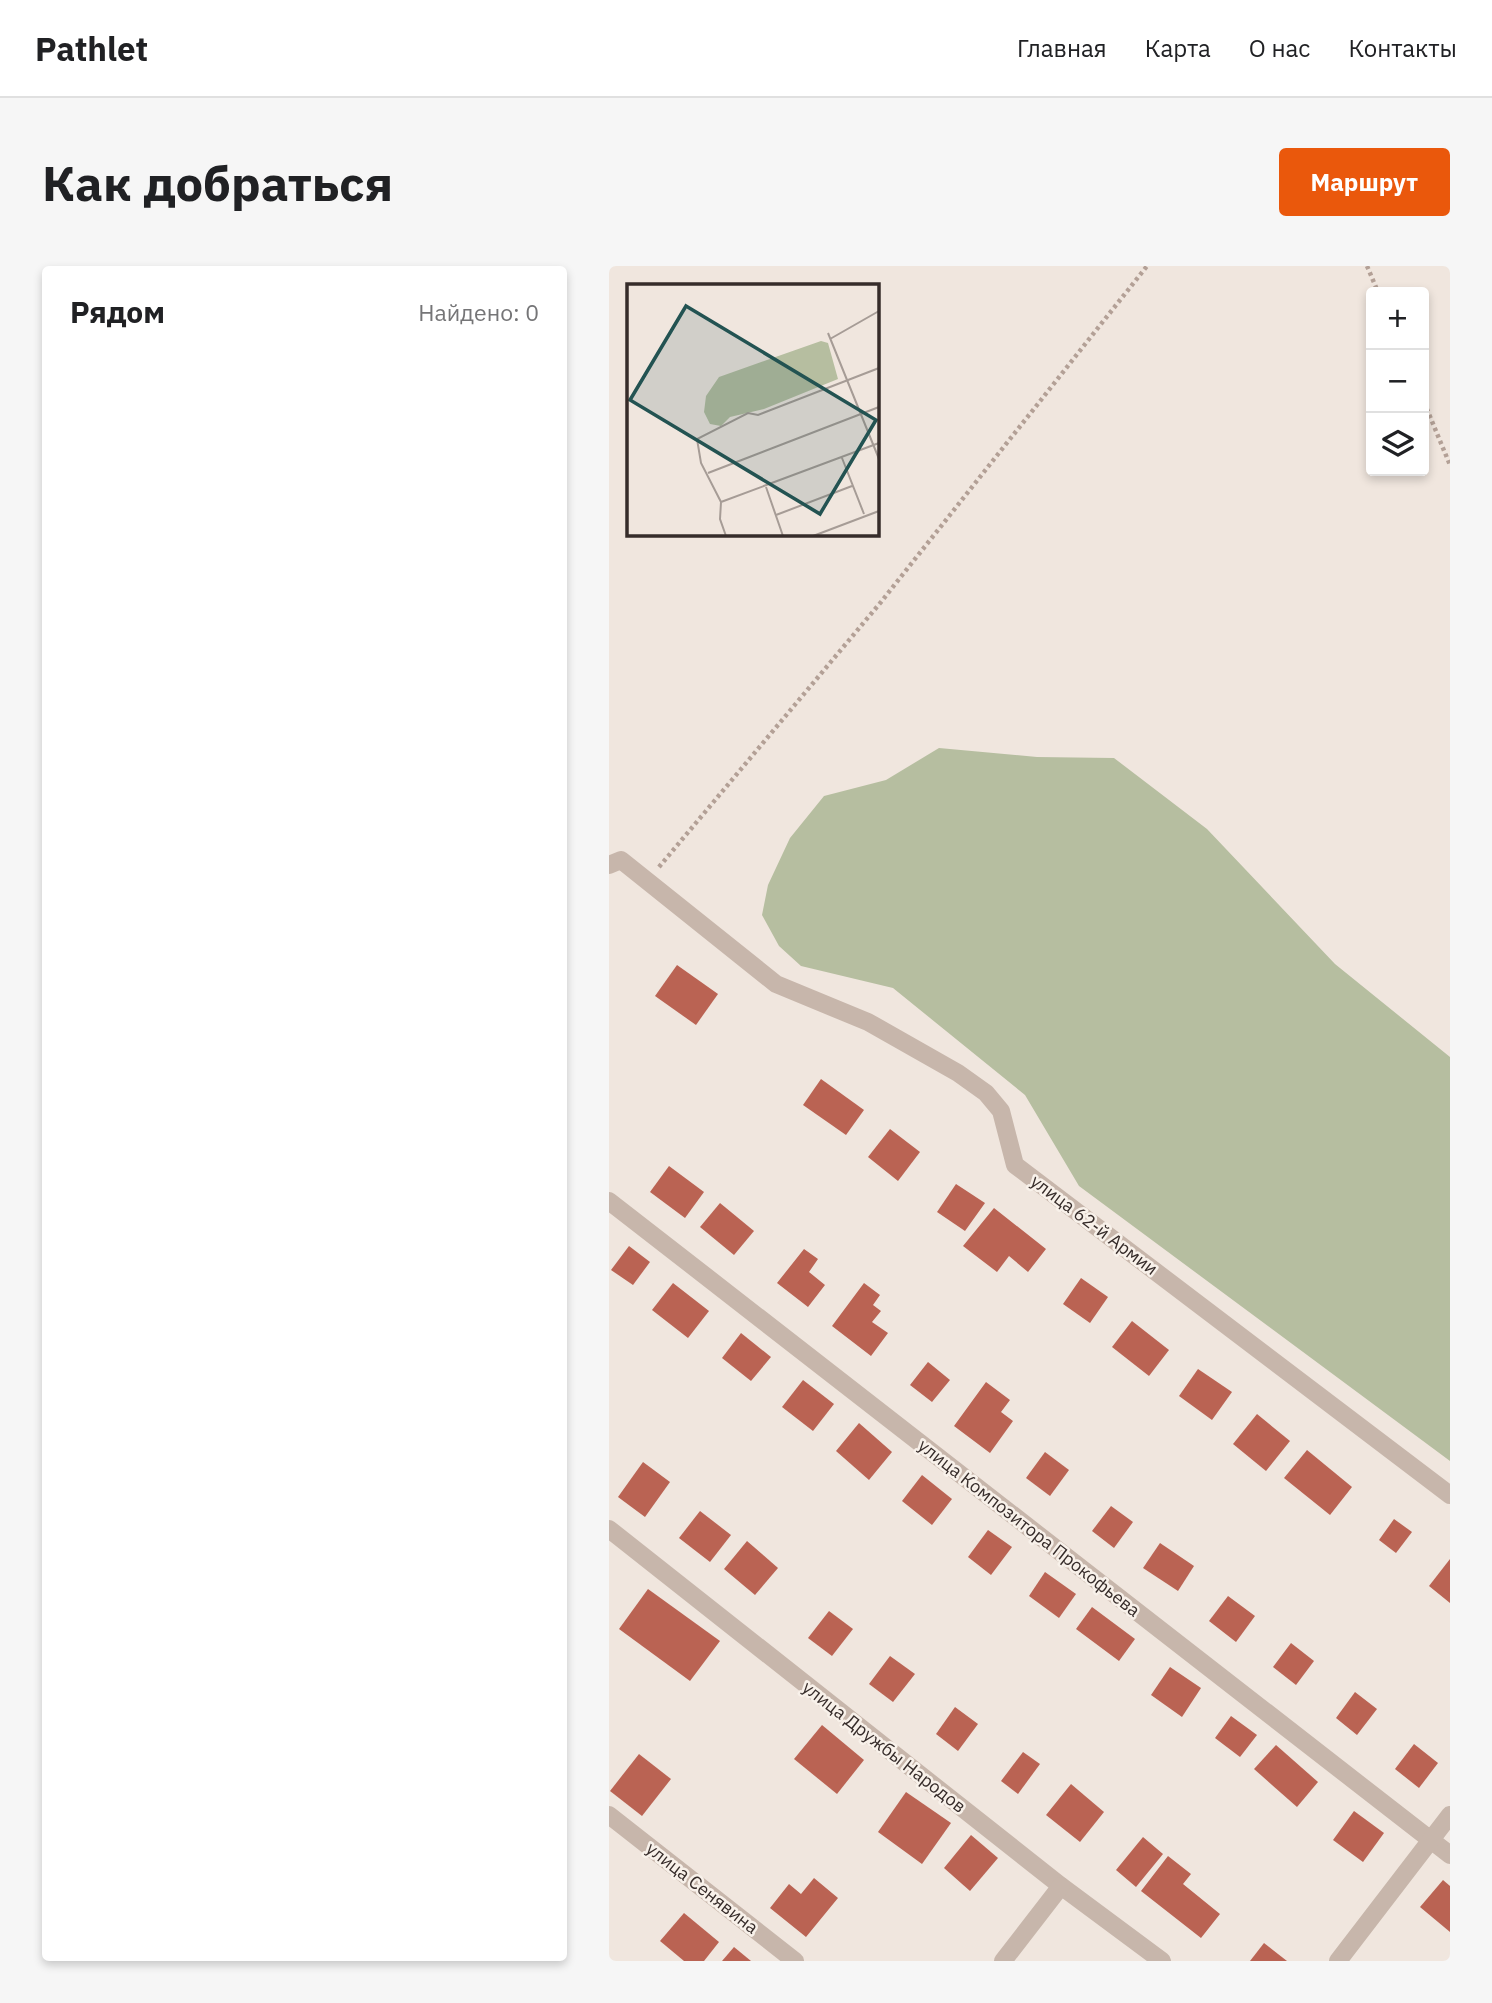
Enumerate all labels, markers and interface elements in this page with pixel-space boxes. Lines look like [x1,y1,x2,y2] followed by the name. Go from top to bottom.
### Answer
[35,27,148,70] text: Pathlet
[1017,32,1107,64] text: Главная
[1145,32,1211,64] text: Карта
[1249,32,1310,64] text: О нас
[1348,32,1457,64] text: Контакты
[1279,148,1450,216] button: Маршрут
[42,151,393,214] text: Как добраться
[627,284,879,536] inset map
[1366,287,1429,476] map controls
[1366,287,1429,350] button: +
[70,292,165,331] text: Рядом
[418,297,539,327] text: Найдено: 0
[1366,350,1429,413] button: −
[1366,413,1429,476] button: layers
[1026,1169,1162,1280] street label: улица 62-й Армии
[914,1434,1145,1622] street label: улица Композитора Прокофьева
[798,1676,971,1818] street label: улица Дружбы Народов
[642,1837,763,1939] street label: улица Сенявина

